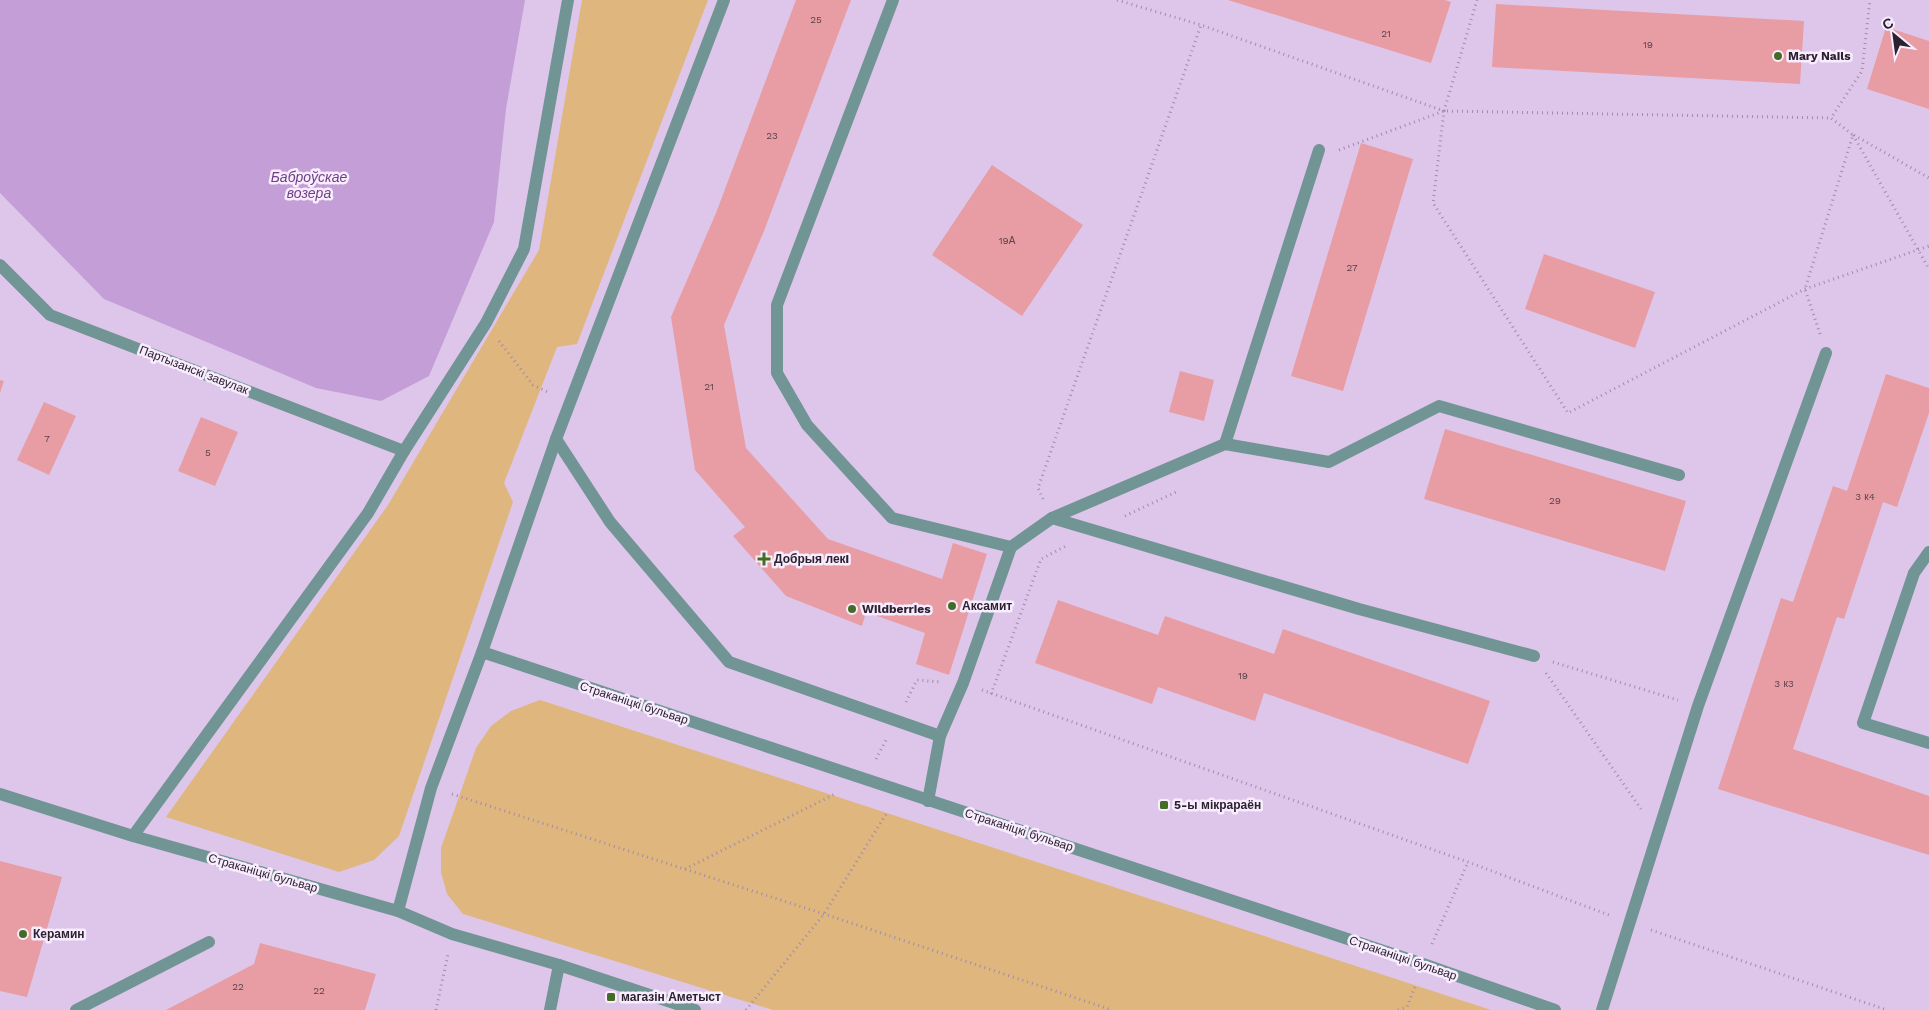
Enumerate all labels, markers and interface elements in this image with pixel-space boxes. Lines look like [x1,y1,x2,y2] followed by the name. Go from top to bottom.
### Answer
[1869,10,1919,60] north arrow
[810,14,822,25] house number: 25
[1879,14,1896,33] text: С
[1381,28,1391,39] house number: 21
[1643,39,1653,50] house number: 19
[1788,49,1851,63] place label: Mary Nails
[1772,50,1784,62] marker: Mary Nails
[766,130,778,141] house number: 23
[271,169,347,201] water label: Баброўскае возера
[999,235,1016,246] house number: 19А
[1346,262,1358,273] house number: 27
[138,343,251,398] street label: Партызанскі завулак
[704,381,714,392] house number: 21
[44,433,50,444] house number: 7
[205,447,211,458] house number: 5
[1855,491,1875,502] house number: 3 к4
[1549,495,1561,506] house number: 29
[774,552,849,566] place label: Добрыя лекi
[758,553,770,565] marker: Добрыя лекi
[962,599,1012,613] place label: Аксамит
[946,600,958,612] marker: Аксамит
[862,602,931,616] place label: Wildberries
[846,603,858,615] marker: Wildberries
[1238,670,1248,681] house number: 19
[1774,678,1794,689] house number: 3 к3
[578,679,690,727] street label: Страканіцкі бульвар
[1174,798,1261,812] place label: 5-ы мікрараён
[1158,799,1170,811] marker: 5-ы мікрараён
[963,806,1075,854] street label: Страканіцкі бульвар
[207,851,320,895] street label: Страканіцкі бульвар
[33,927,85,941] place label: Керамин
[17,928,29,940] marker: Керамин
[1347,933,1459,983] street label: Страканіцкі бульвар
[232,981,244,992] house number: 22
[313,985,325,996] house number: 22
[621,990,721,1004] place label: магазін Аметыст
[605,991,617,1003] marker: магазін Аметыст

